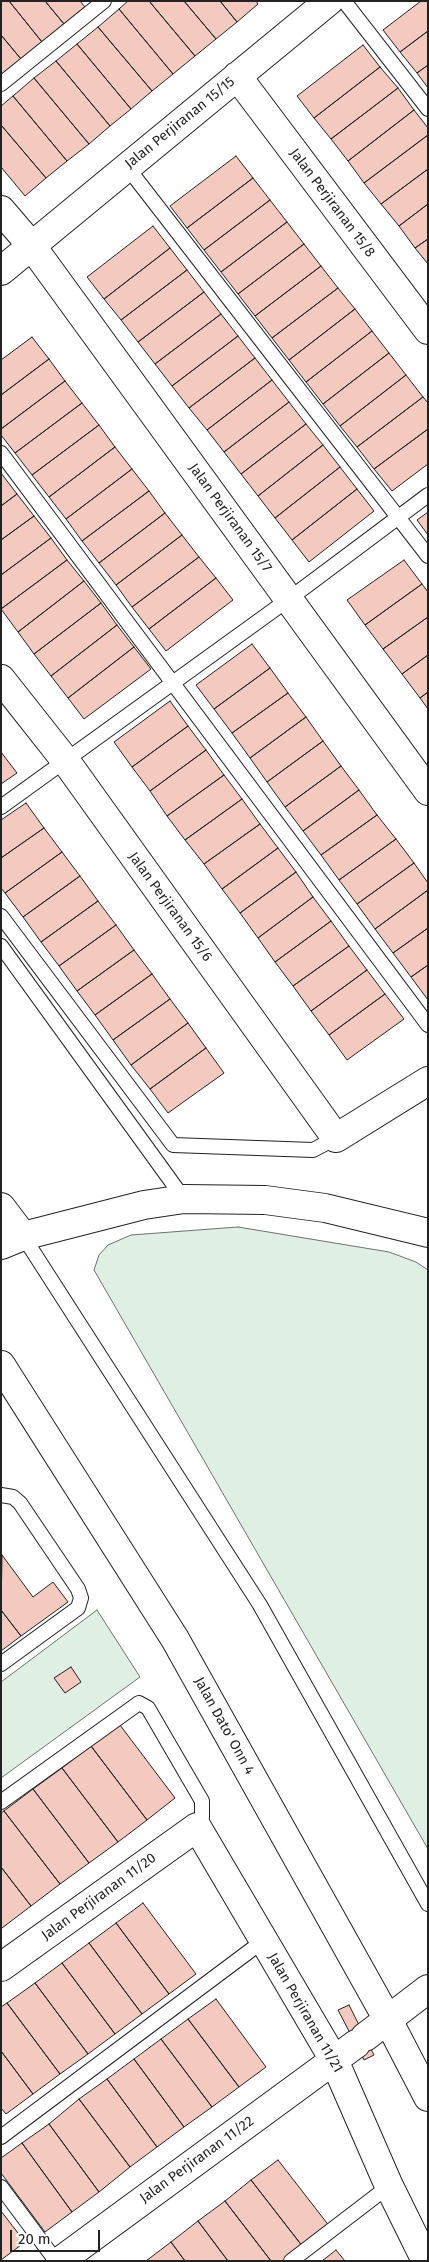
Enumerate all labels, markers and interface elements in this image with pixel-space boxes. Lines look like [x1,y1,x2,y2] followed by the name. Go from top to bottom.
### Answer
[122,74,238,172] street label: Jalan Perjiranan 15/15
[286,145,378,261] street label: Jalan Perjiranan 15/8
[185,460,275,576] street label: Jalan Perjiranan 15/7
[125,849,215,965] street label: Jalan Perjiranan 15/6
[190,1674,258,1778] street label: Jalan Dato' Onn 4
[38,1850,160,1944] street label: Jalan Perjiranan 11/20
[264,1950,346,2076] street label: Jalan Perjiranan 11/21
[137,2113,257,2207] street label: Jalan Perjiranan 11/22
[12,2220,102,2252] scale bar
[18,2230,51,2248] text: 20 m

